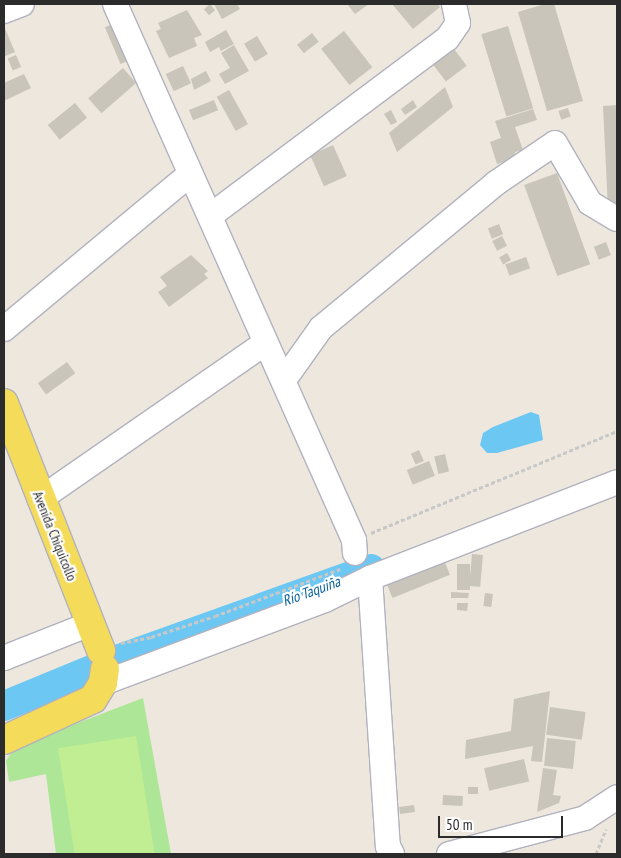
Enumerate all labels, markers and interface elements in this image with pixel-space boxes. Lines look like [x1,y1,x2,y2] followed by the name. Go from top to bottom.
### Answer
[29,489,81,583] street label: Avenida Chiquicollo
[280,572,342,610] water label: Río Taquiña
[441,806,566,838] scale bar
[446,815,472,834] text: 50 m

